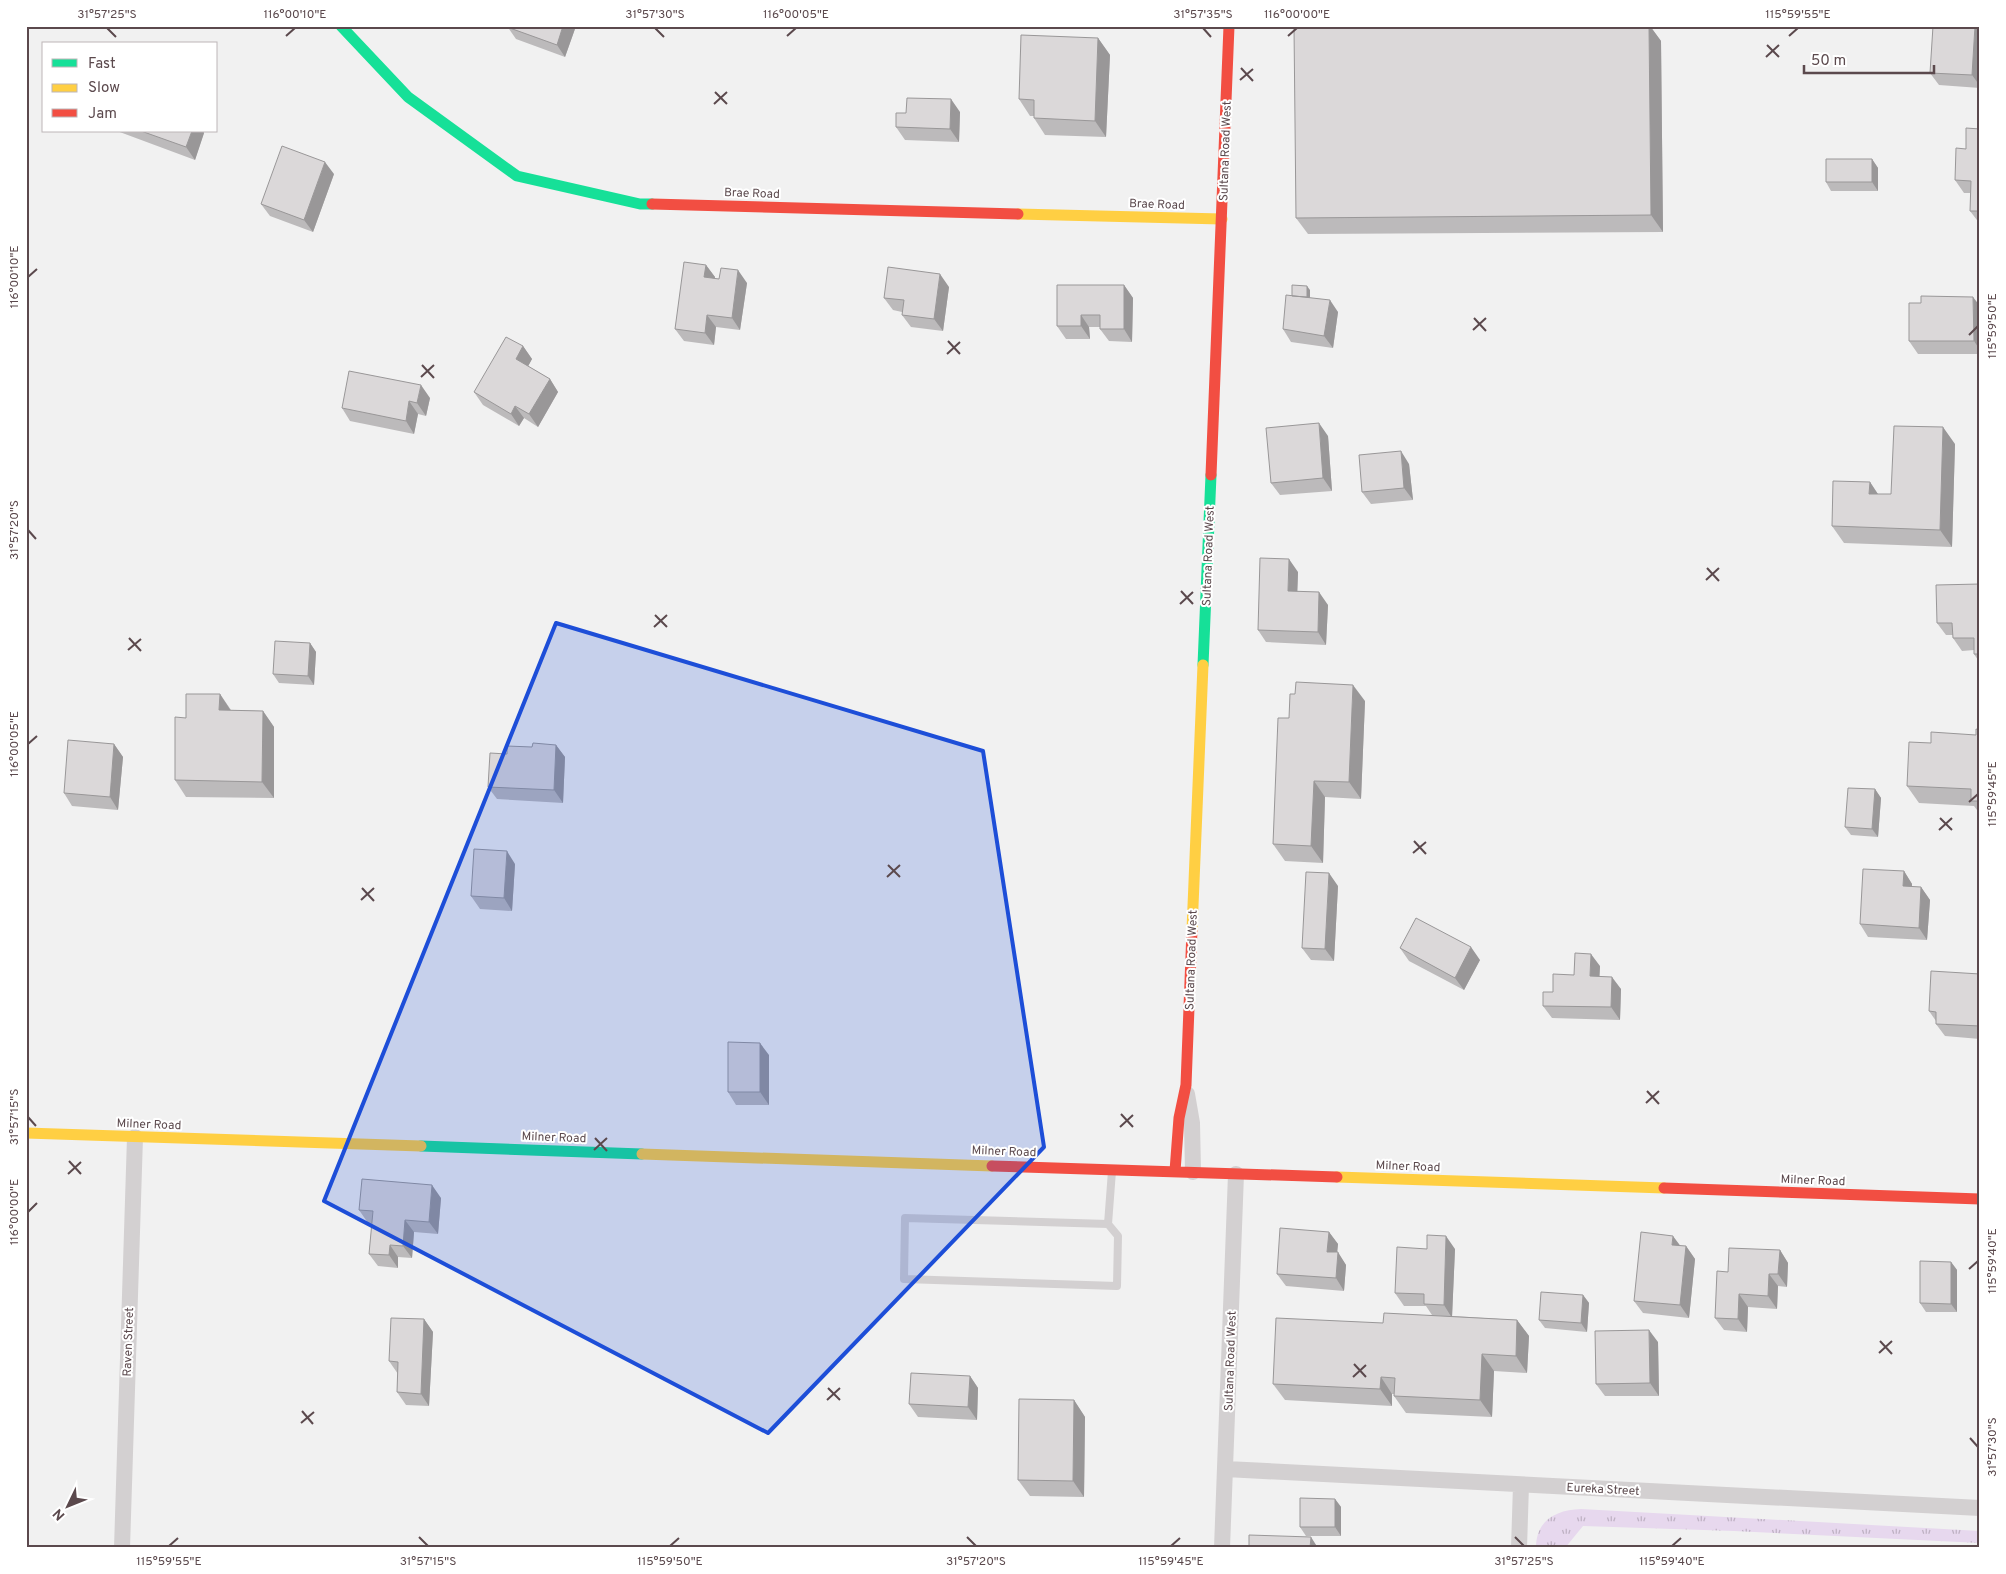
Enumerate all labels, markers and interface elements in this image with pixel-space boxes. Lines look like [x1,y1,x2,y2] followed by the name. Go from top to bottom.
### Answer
[77,7,137,23] text: 31°57'25"S
[263,7,327,23] text: 116°00'10"E
[625,7,685,23] text: 31°57'30"S
[763,7,829,23] text: 116°00'05"E
[1173,7,1233,23] text: 31°57'35"S
[1264,7,1330,23] text: 116°00'00"E
[1765,7,1831,23] text: 115°59'55"E
[42,42,218,132] legend
[1804,42,1934,74] scale bar
[1811,52,1846,71] text: 50 m
[88,55,116,74] text: Fast
[88,79,120,98] text: Slow
[1216,101,1236,202] street label: Sultana Road West
[88,105,117,124] text: Jam
[724,185,780,203] street label: Brae Road
[1129,196,1185,214] street label: Brae Road
[7,245,23,309] text: 116°00'10"E
[1985,293,2001,359] text: 115°59'50"E
[7,500,23,560] text: 31°57'20"S
[1199,506,1219,607] street label: Sultana Road West
[7,711,23,777] text: 116°00'05"E
[1985,761,2001,827] text: 115°59'45"E
[1182,910,1202,1011] street label: Sultana Road West
[7,1089,23,1145] text: 31°57'15"S
[116,1116,182,1134] street label: Milner Road
[521,1129,587,1147] street label: Milner Road
[971,1143,1037,1161] street label: Milner Road
[1375,1158,1441,1176] street label: Milner Road
[1780,1172,1846,1190] street label: Milner Road
[7,1179,23,1245] text: 116°00'00"E
[1985,1228,2001,1294] text: 115°59'40"E
[120,1307,138,1377] street label: Raven Street
[1221,1311,1241,1412] street label: Sultana Road West
[1985,1417,2001,1477] text: 31°57'30"S
[1566,1480,1640,1500] street label: Eureka Street
[42,1482,92,1532] north arrow
[50,1504,69,1523] text: N
[136,1554,202,1570] text: 115°59'55"E
[400,1554,456,1570] text: 31°57'15"S
[637,1554,703,1570] text: 115°59'50"E
[946,1554,1006,1570] text: 31°57'20"S
[1138,1554,1204,1570] text: 115°59'45"E
[1494,1554,1554,1570] text: 31°57'25"S
[1639,1554,1705,1570] text: 115°59'40"E

